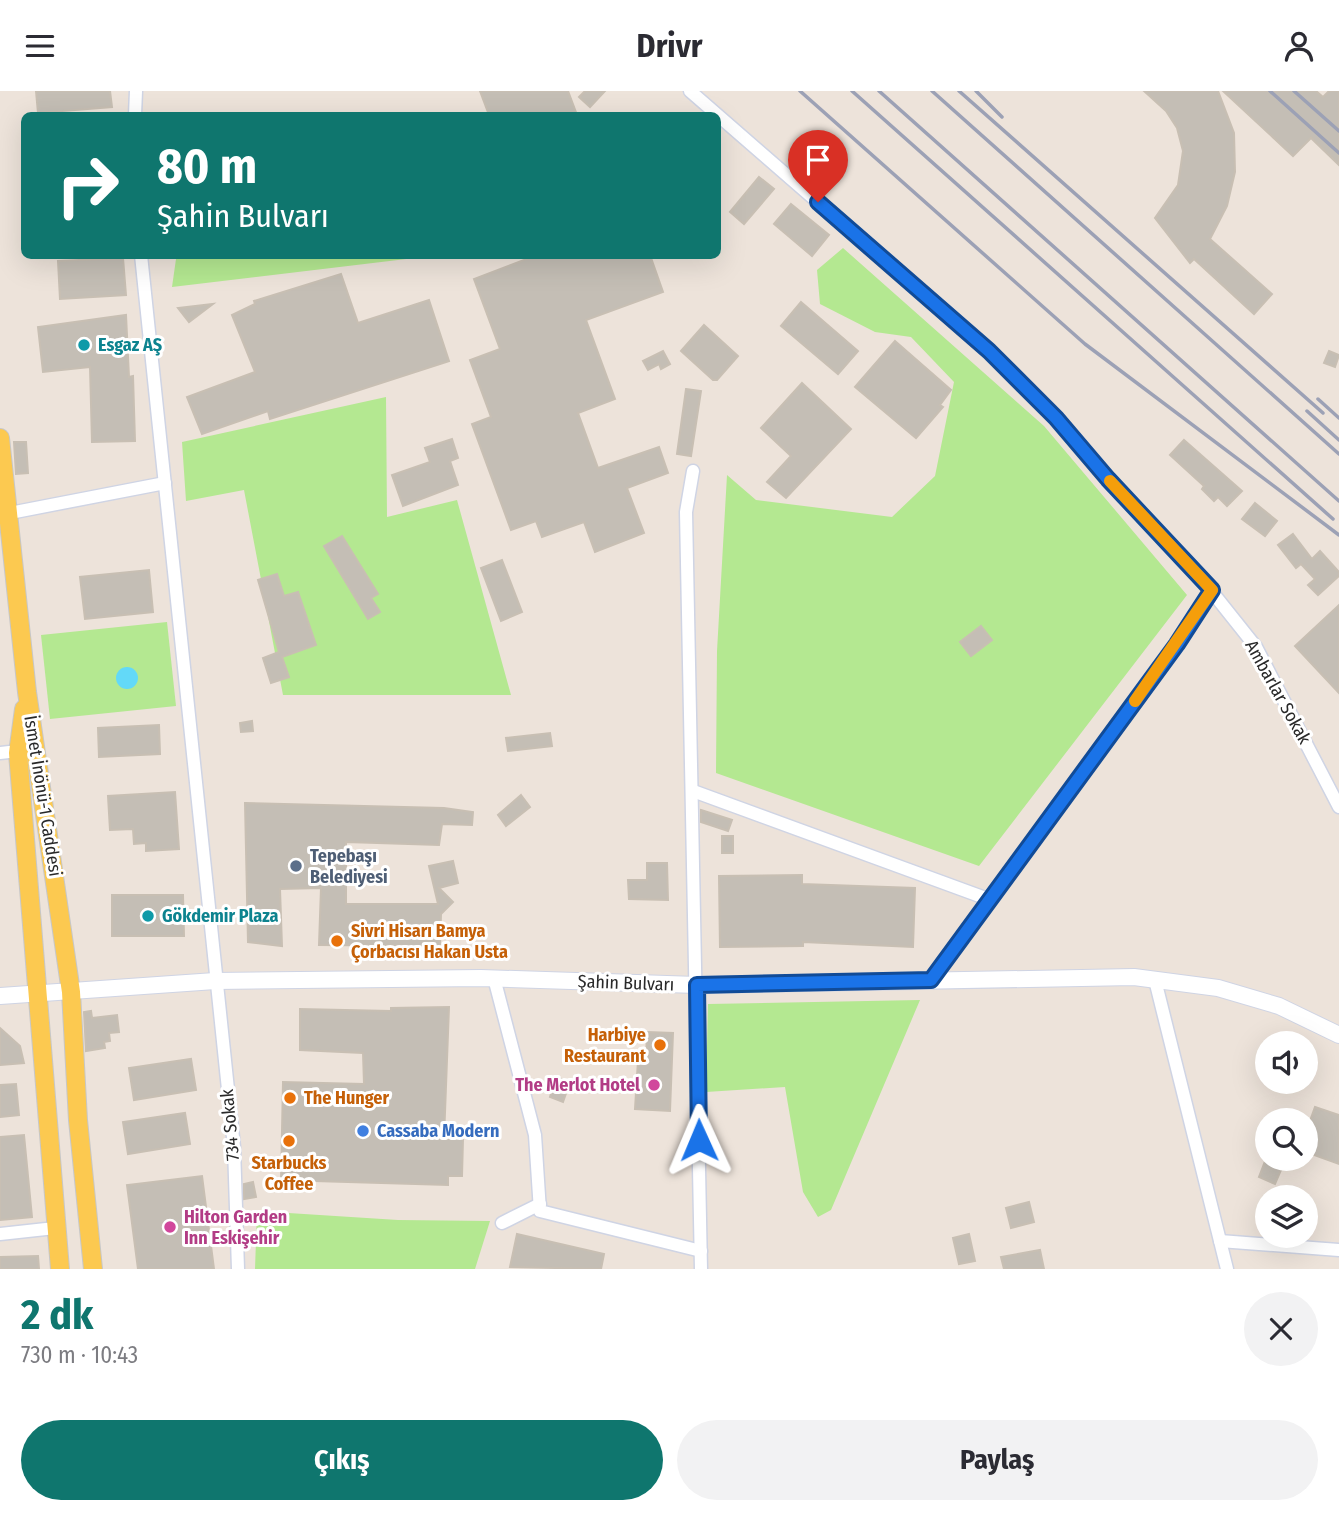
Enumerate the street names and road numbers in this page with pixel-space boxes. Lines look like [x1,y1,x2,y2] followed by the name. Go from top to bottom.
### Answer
[1240,636,1316,748] street label: Ambarlar Sokak
[19,714,67,878] street label: İsmet İnönü-1 Caddesi
[577,970,675,996] street label: Şahin Bulvarı
[216,1088,244,1162] street label: 734 Sokak

